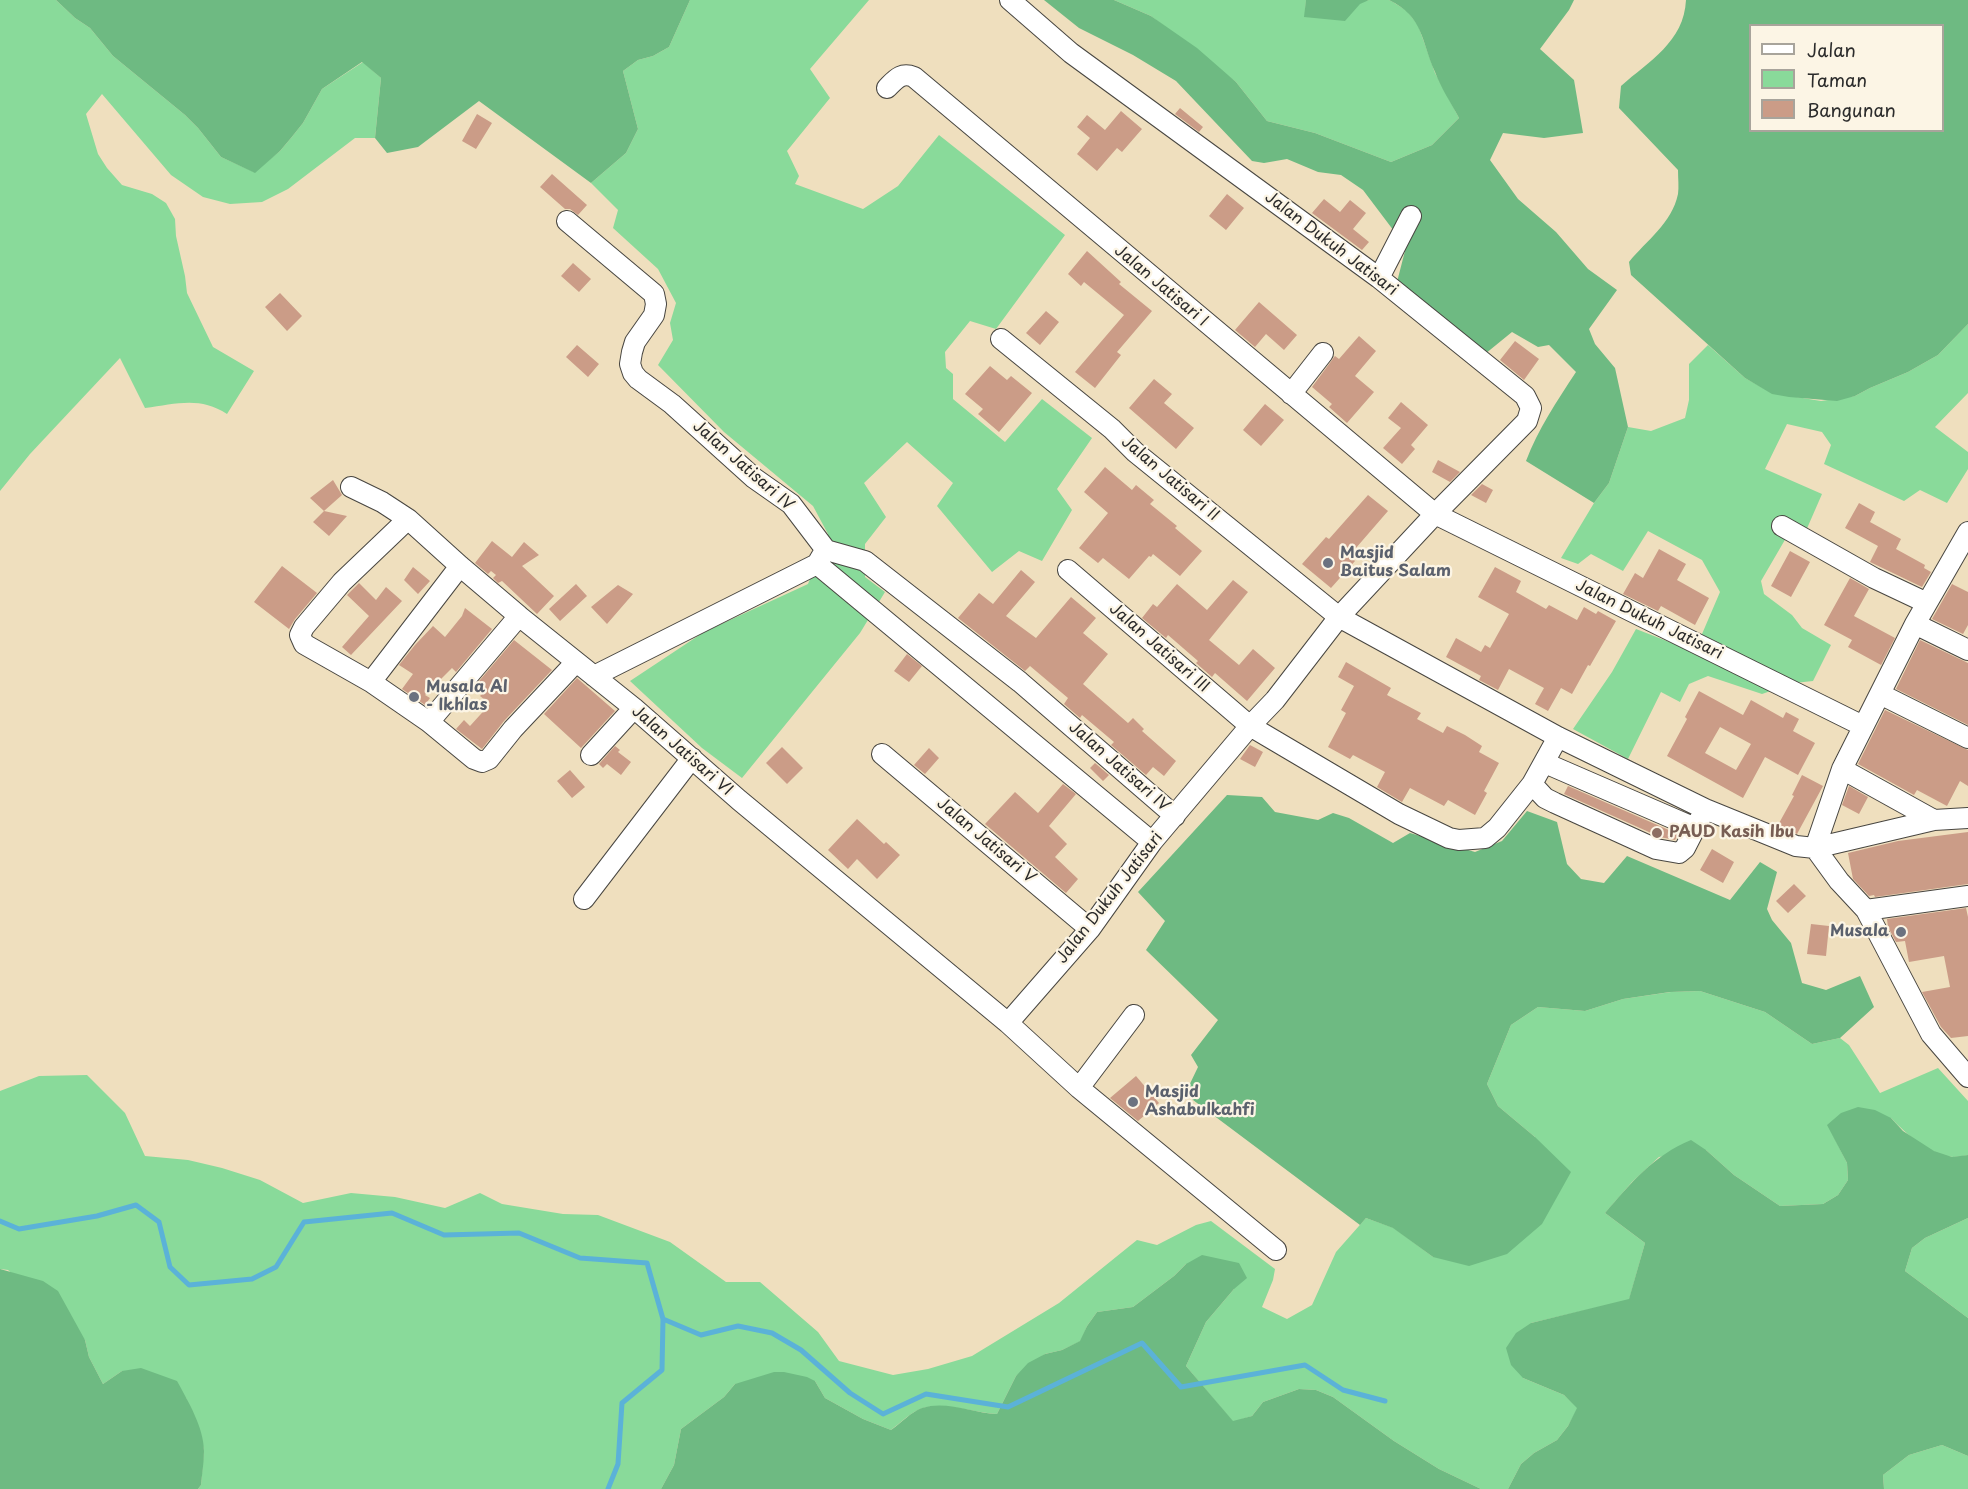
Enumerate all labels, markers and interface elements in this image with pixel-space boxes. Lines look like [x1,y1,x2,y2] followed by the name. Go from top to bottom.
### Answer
[1749,24,1944,132] legend
[1807,36,1856,63] text: Jalan
[1807,66,1867,93] text: Taman
[1807,96,1896,123] text: Bangunan
[1261,188,1401,300] street label: Jalan Dukuh Jatisari
[1110,241,1212,331] street label: Jalan Jatisari I
[689,417,797,515] street label: Jalan Jatisari IV
[1117,433,1223,525] street label: Jalan Jatisari II
[1340,544,1451,582] place label: Masjid Baitus Salam
[1321,556,1335,570] marker: Masjid Baitus Salam
[1572,576,1726,664] street label: Jalan Dukuh Jatisari
[1105,599,1213,697] street label: Jalan Jatisari III
[426,678,508,716] place label: Musala Al - Ikhlas
[407,690,421,704] marker: Musala Al - Ikhlas
[628,702,736,800] street label: Jalan Jatisari VI
[1065,718,1173,816] street label: Jalan Jatisari IV
[933,794,1039,888] street label: Jalan Jatisari V
[1669,823,1794,843] place label: PAUD Kasih Ibu
[1650,826,1664,840] marker: PAUD Kasih Ibu
[1053,829,1167,967] street label: Jalan Dukuh Jatisari
[1830,922,1889,942] place label: Musala
[1894,925,1908,939] marker: Musala
[1145,1083,1255,1121] place label: Masjid Ashabulkahfi
[1126,1095,1140,1109] marker: Masjid Ashabulkahfi

